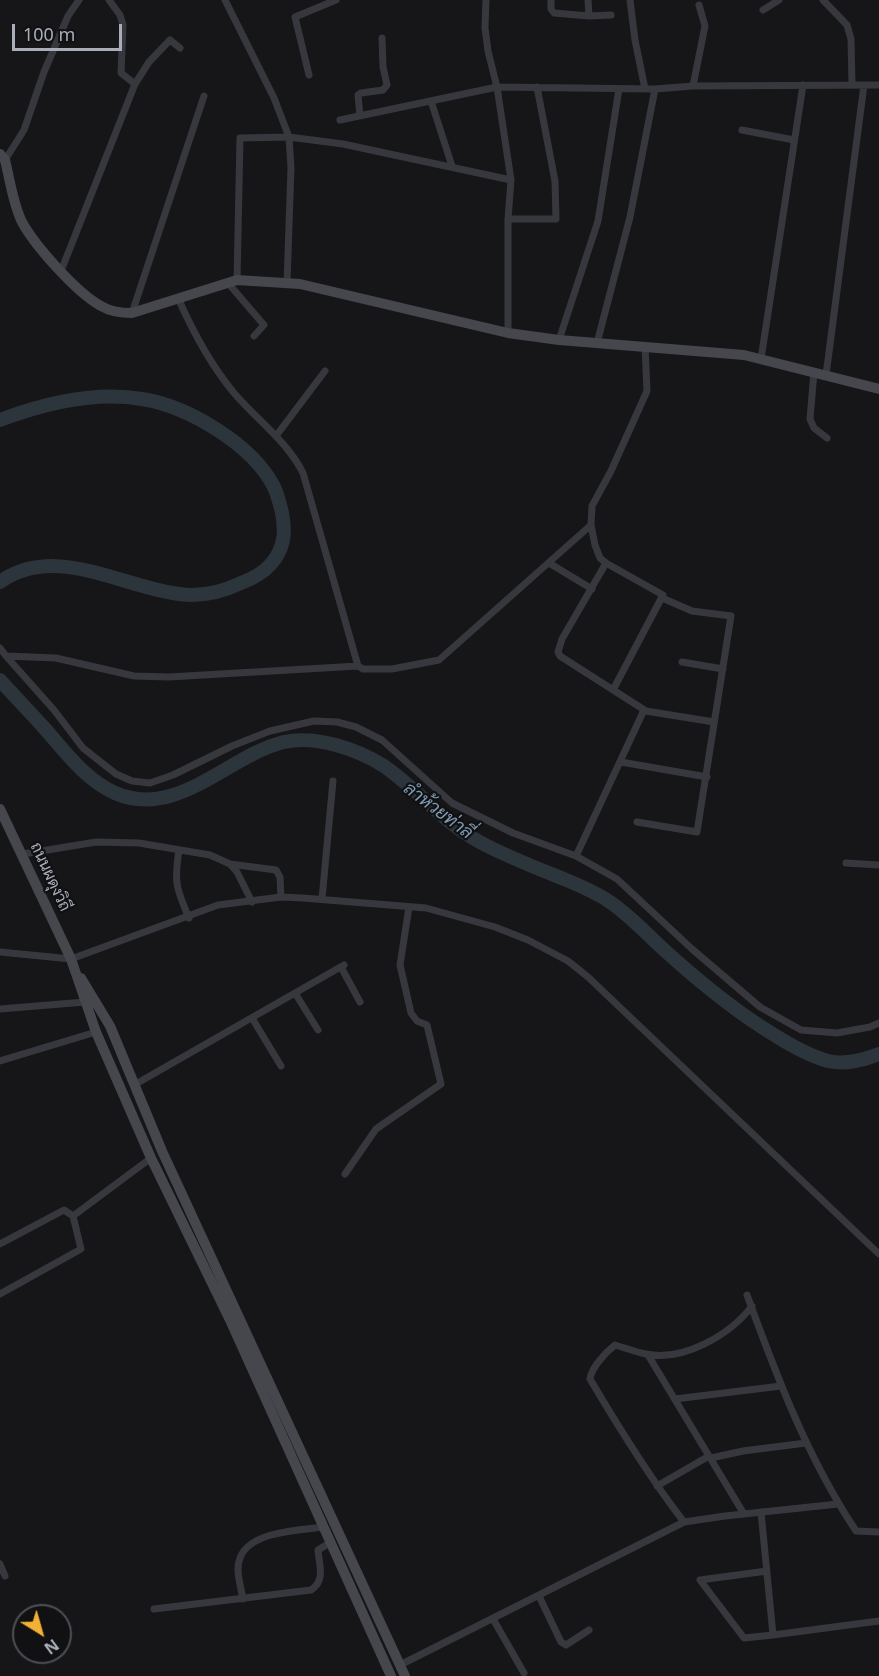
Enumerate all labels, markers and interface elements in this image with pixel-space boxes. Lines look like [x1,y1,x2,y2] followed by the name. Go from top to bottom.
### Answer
[15,12,124,50] scale bar
[23,22,75,46] text: 100 m
[399,778,477,844] water label: ลำห้วยท่าลี่
[26,839,74,915] street label: ถนนผดุงวิถี
[12,1604,72,1664] north arrow
[40,1634,63,1659] text: N

